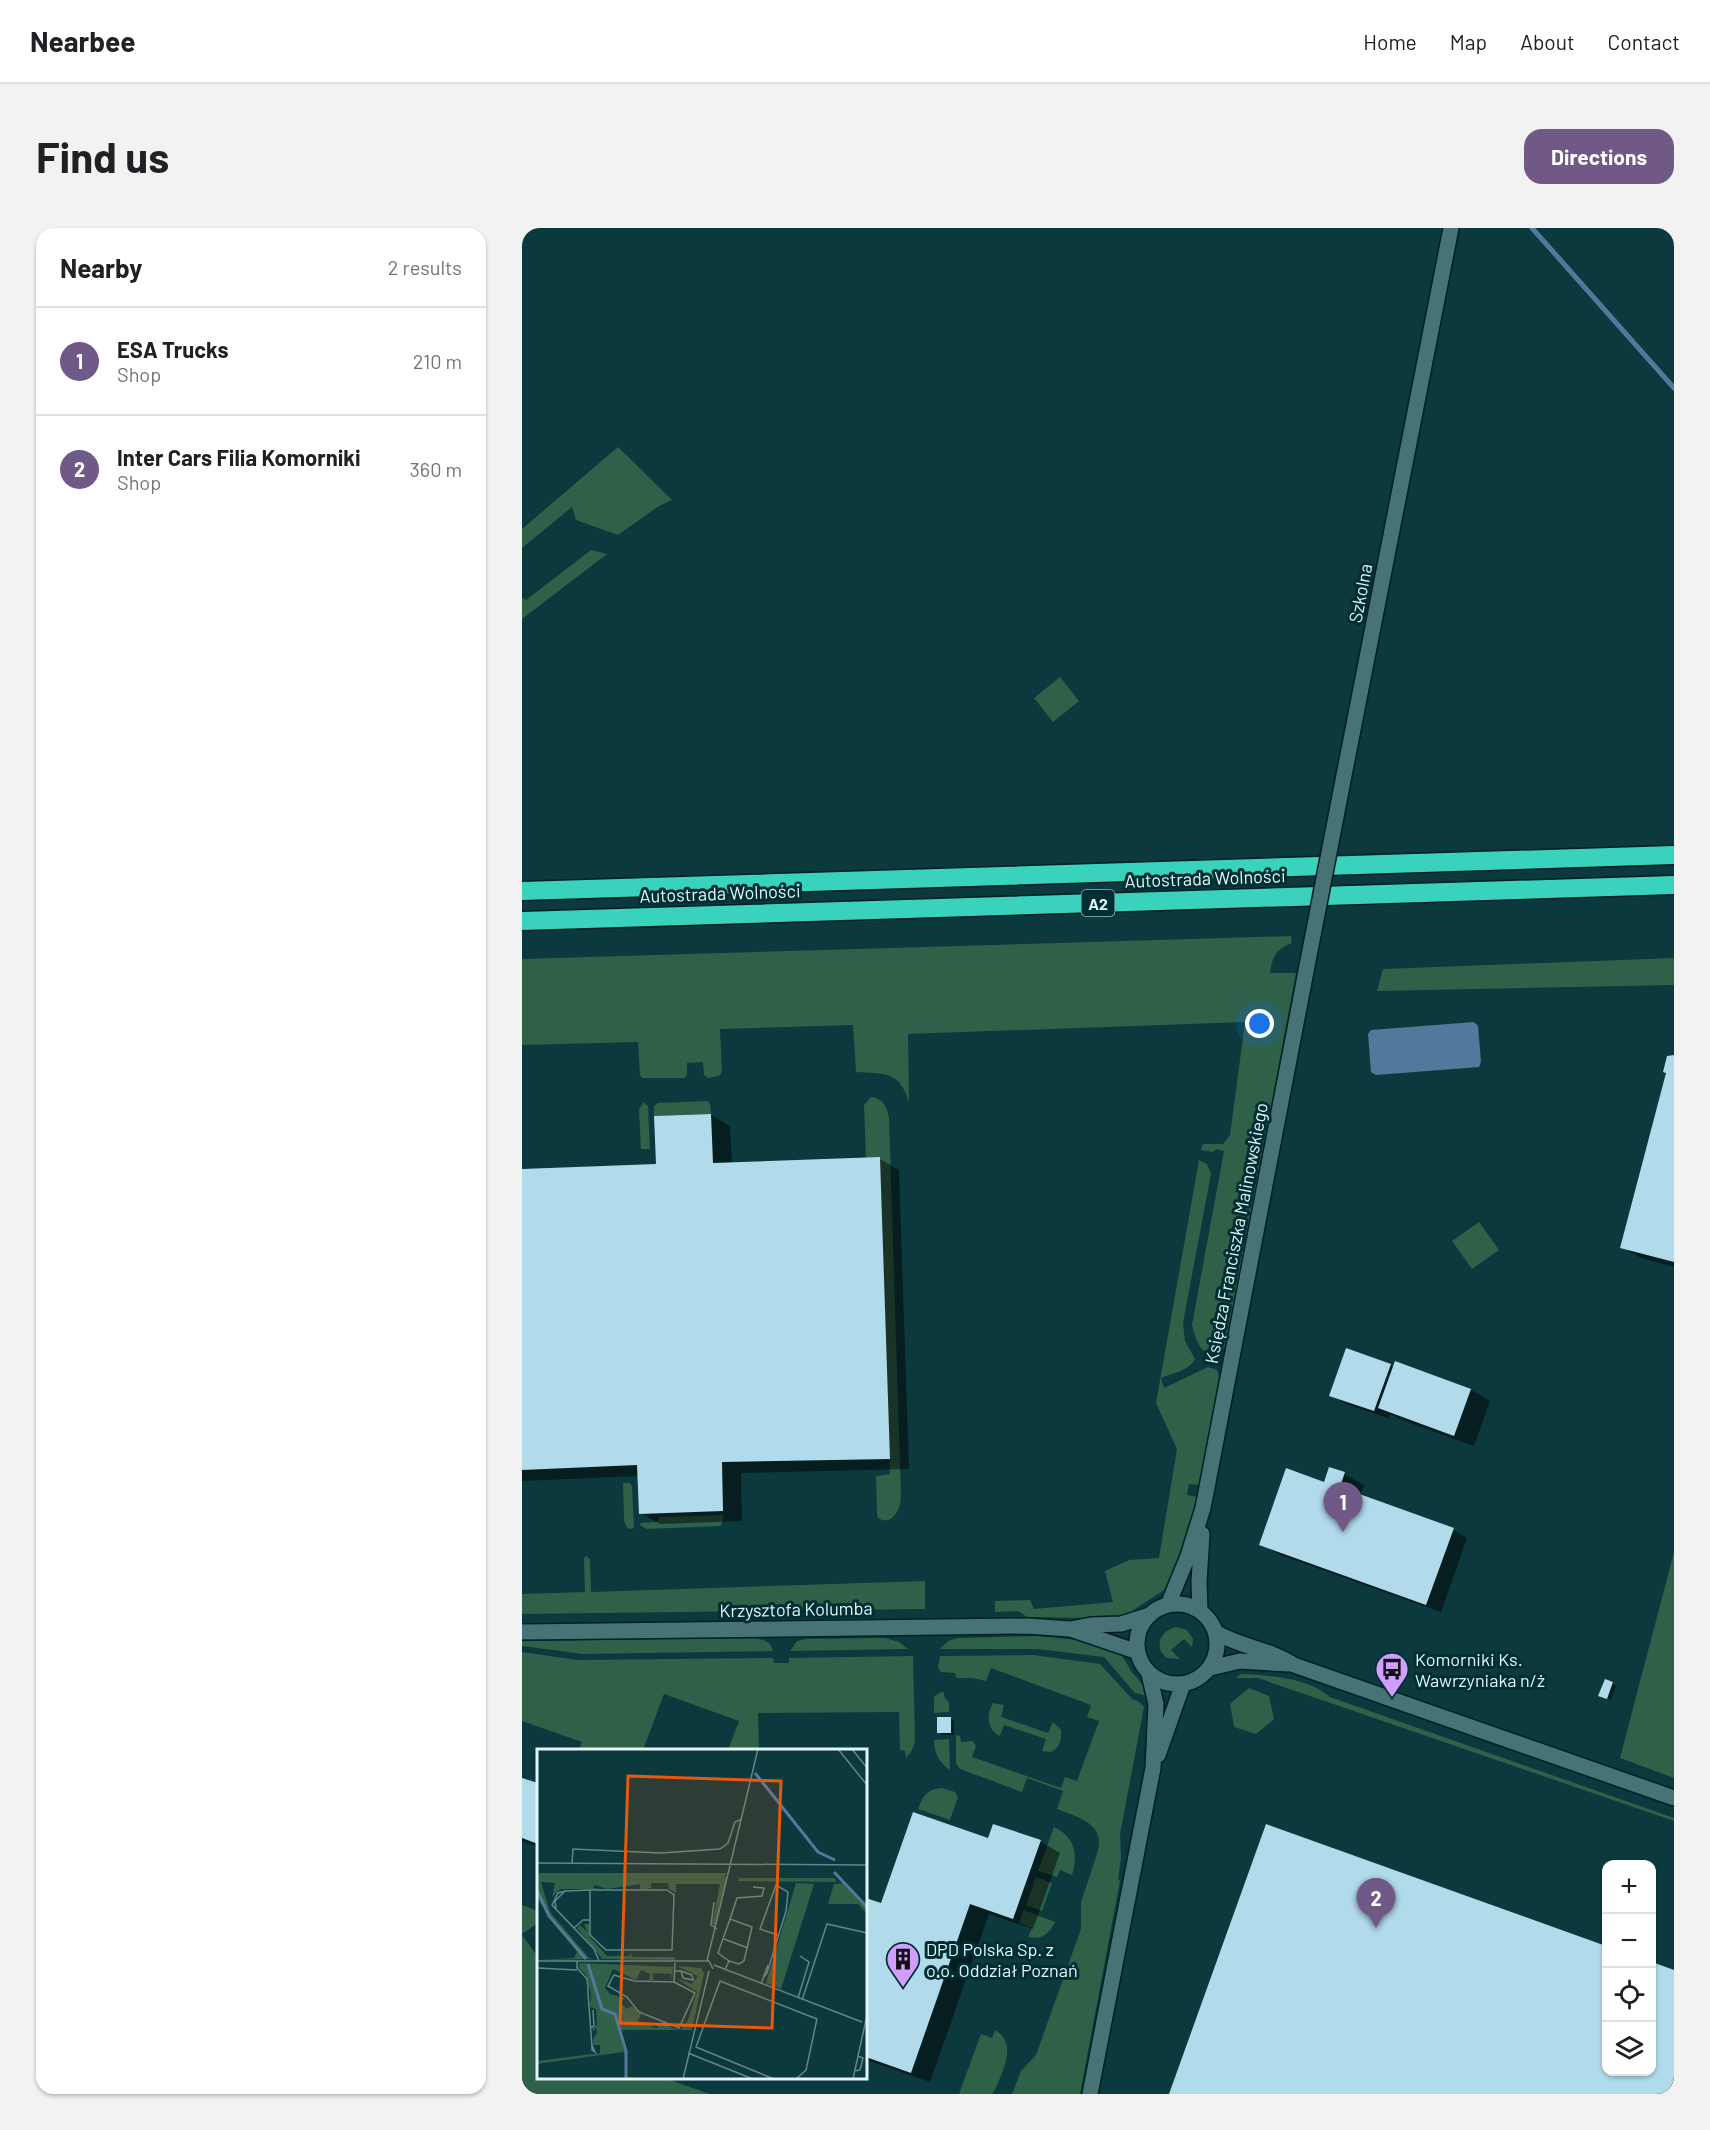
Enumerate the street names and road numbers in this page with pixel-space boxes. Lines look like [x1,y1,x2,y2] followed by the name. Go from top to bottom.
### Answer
[1343,561,1377,625] street label: Szkolna
[1124,864,1286,892] street label: Autostrada Wolności
[639,879,801,907] street label: Autostrada Wolności
[1082,890,1114,916] road number: A2
[1200,1101,1272,1365] street label: Księdza Franciszka Malinowskiego
[719,1597,873,1621] street label: Krzysztofa Kolumba

